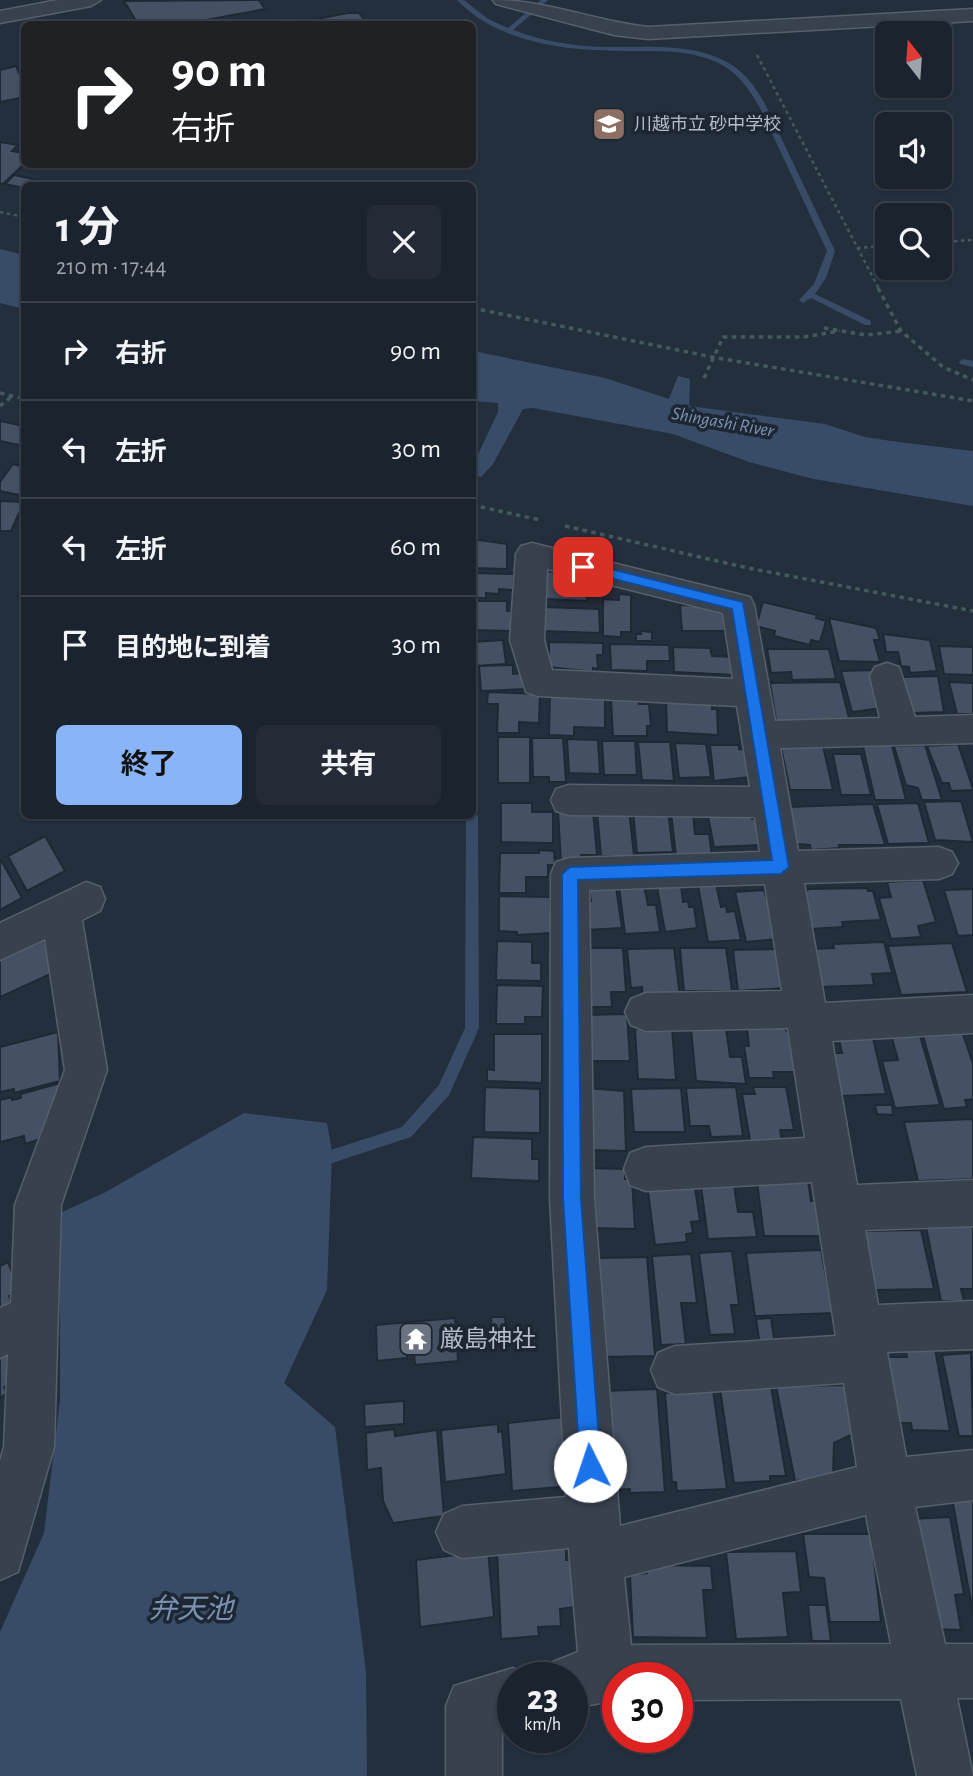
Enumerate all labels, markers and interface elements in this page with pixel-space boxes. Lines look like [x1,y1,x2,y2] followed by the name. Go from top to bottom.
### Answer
[875,21,952,98] north arrow
[875,21,952,280] map controls
[171,47,267,96] text: 90 m
[56,49,147,140] icon: right
[590,105,628,143] school or university icon: 川越市立 砂中学校
[875,112,952,189] button: sound
[171,113,235,145] text: 右折
[634,114,781,134] place label: 川越市立 砂中学校
[875,203,952,280] button: search
[367,205,441,279] button: close
[56,207,119,249] text: 1 分
[56,256,166,279] text: 210 m · 17:44
[56,332,94,370] icon: right
[390,338,441,364] text: 90 m
[115,341,167,367] text: 右折
[670,404,776,441] water label: Shingashi River
[56,430,94,468] icon: left
[391,436,441,462] text: 30 m
[115,439,167,465] text: 左折
[56,528,94,566] icon: left
[390,534,441,560] text: 60 m
[115,537,167,563] text: 左折
[553,537,613,597] pin
[564,548,602,586] icon: arrive
[56,626,94,664] icon: arrive
[391,632,441,658] text: 30 m
[115,635,271,661] text: 目的地に到着
[56,725,242,805] button: 終了
[256,725,441,805] button: 共有
[397,1320,435,1358] temple icon: 厳島神社
[440,1326,536,1352] place label: 厳島神社
[553,1429,627,1503] position arrow
[149,1594,236,1624] water label: 弁天池
[602,1662,693,1753] speed limit sign: 30
[527,1681,558,1716] text: 23
[524,1716,561,1734] text: km/h

